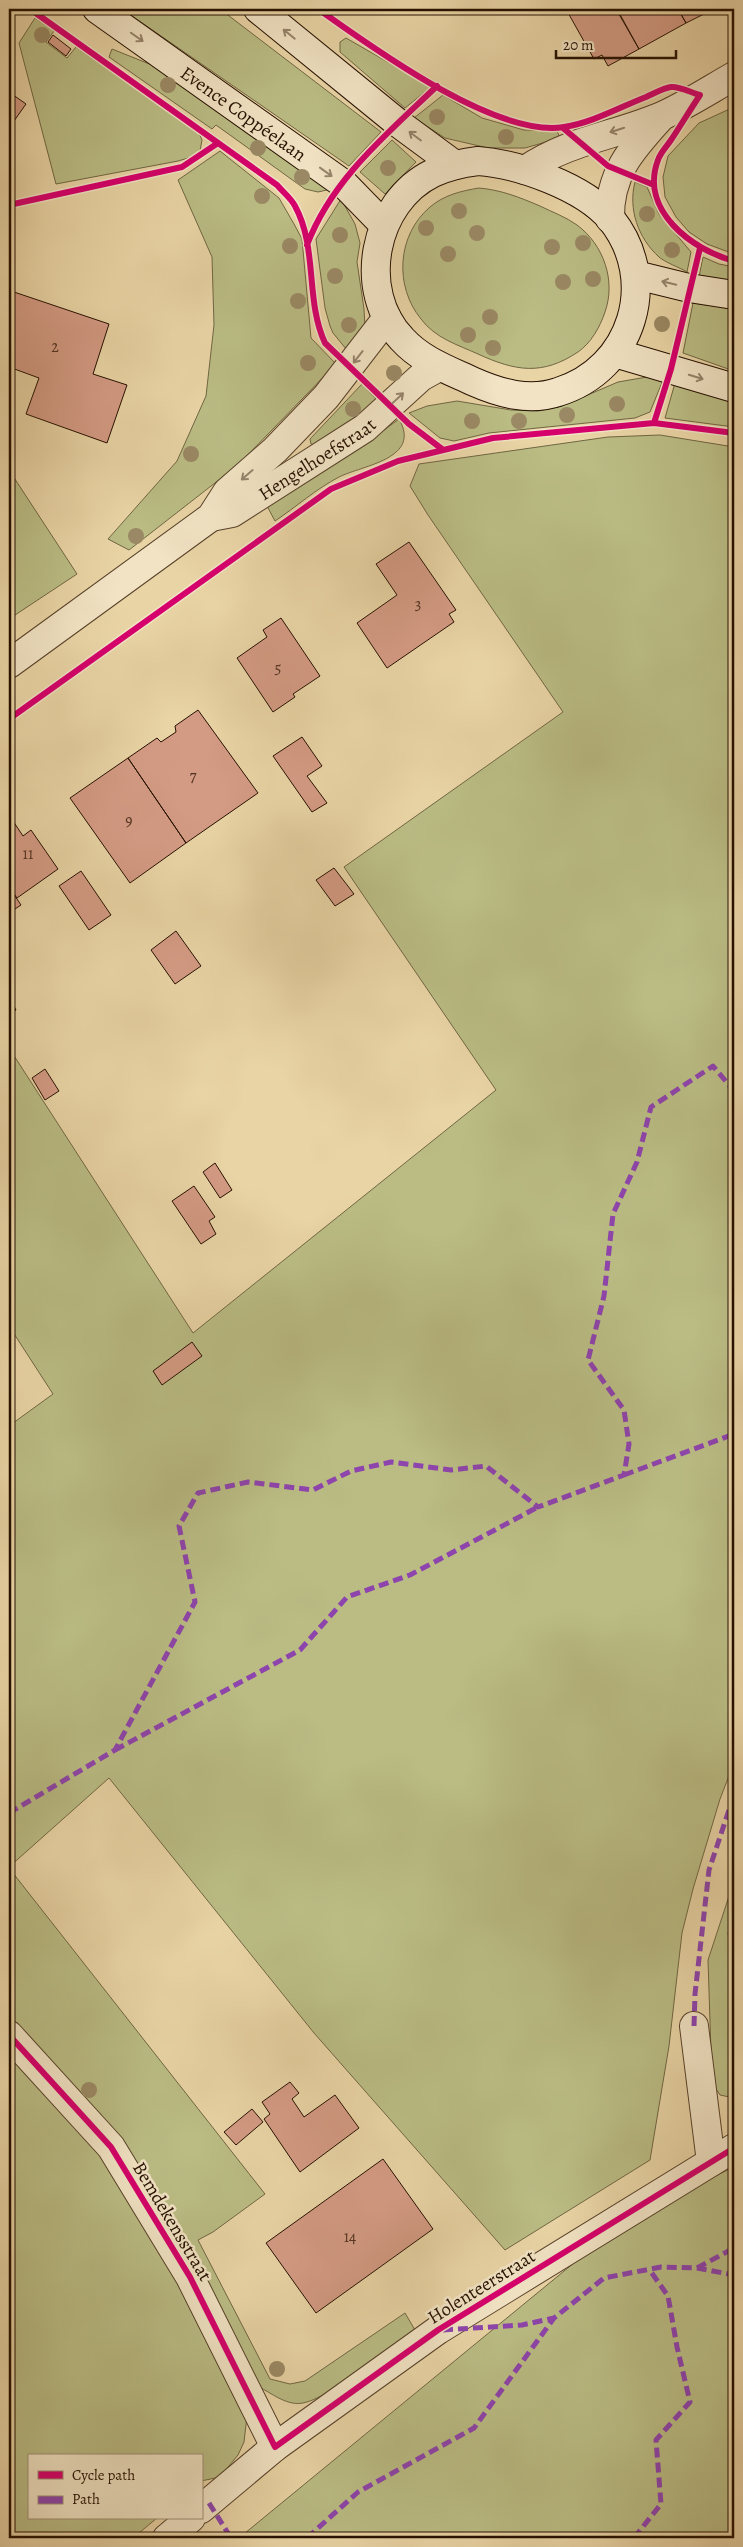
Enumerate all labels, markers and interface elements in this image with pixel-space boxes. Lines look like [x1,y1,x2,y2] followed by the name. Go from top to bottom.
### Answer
[283,28,296,39] one-way arrow
[556,28,676,60] scale bar
[130,32,144,42] one-way arrow
[563,35,594,55] text: 20 m
[175,60,311,168] street label: Evence Coppéelaan
[610,126,625,135] one-way arrow
[409,130,422,141] one-way arrow
[319,167,333,177] one-way arrow
[662,278,678,287] one-way arrow
[51,336,59,358] house number: 2
[352,350,363,363] one-way arrow
[687,372,703,382] one-way arrow
[392,392,405,404] one-way arrow
[253,412,382,507] street label: Hengelhoefstraat
[240,469,253,481] one-way arrow
[415,593,421,615] house number: 3
[275,657,282,679] house number: 5
[190,765,197,787] house number: 7
[125,810,133,832] house number: 9
[23,843,34,865] house number: 11
[126,2157,218,2286] street label: Bemdekensstraat
[344,2226,356,2248] house number: 14
[423,2243,540,2330] street label: Holenteerstraat
[28,2454,202,2520] legend
[72,2465,135,2485] text: Cycle path
[72,2489,100,2509] text: Path

